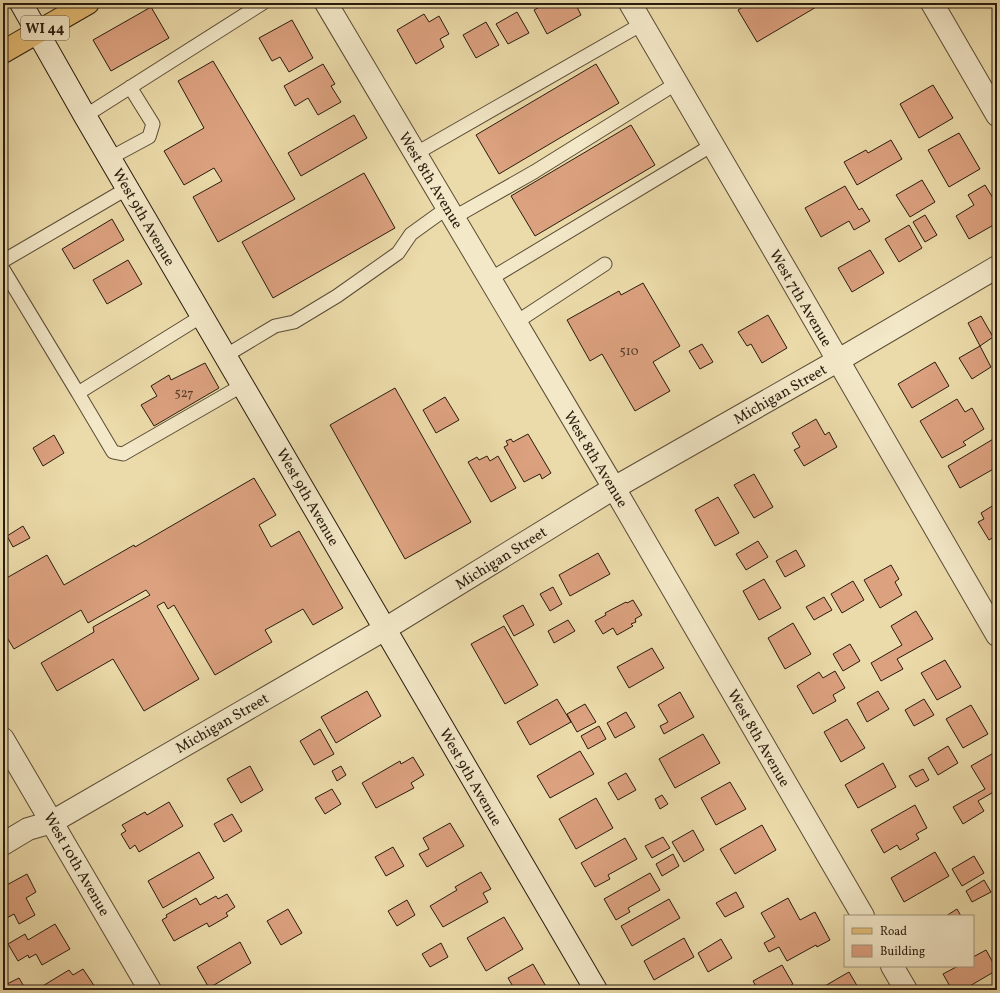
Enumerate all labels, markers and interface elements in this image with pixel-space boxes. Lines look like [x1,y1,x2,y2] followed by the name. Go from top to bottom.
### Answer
[21,16,69,40] road number: WI 44
[393,128,467,233] street label: West 8th Avenue
[106,165,179,271] street label: West 9th Avenue
[763,246,836,351] street label: West 7th Avenue
[619,343,639,361] house number: 510
[730,360,831,431] street label: Michigan Street
[174,385,194,403] house number: 527
[558,407,632,512] street label: West 8th Avenue
[270,445,343,551] street label: West 9th Avenue
[452,523,552,596] street label: Michigan Street
[721,686,794,791] street label: West 8th Avenue
[172,689,273,760] street label: Michigan Street
[433,725,506,831] street label: West 9th Avenue
[37,809,114,921] street label: West 10th Avenue
[844,915,974,967] legend
[880,924,907,940] text: Road
[880,944,925,960] text: Building

